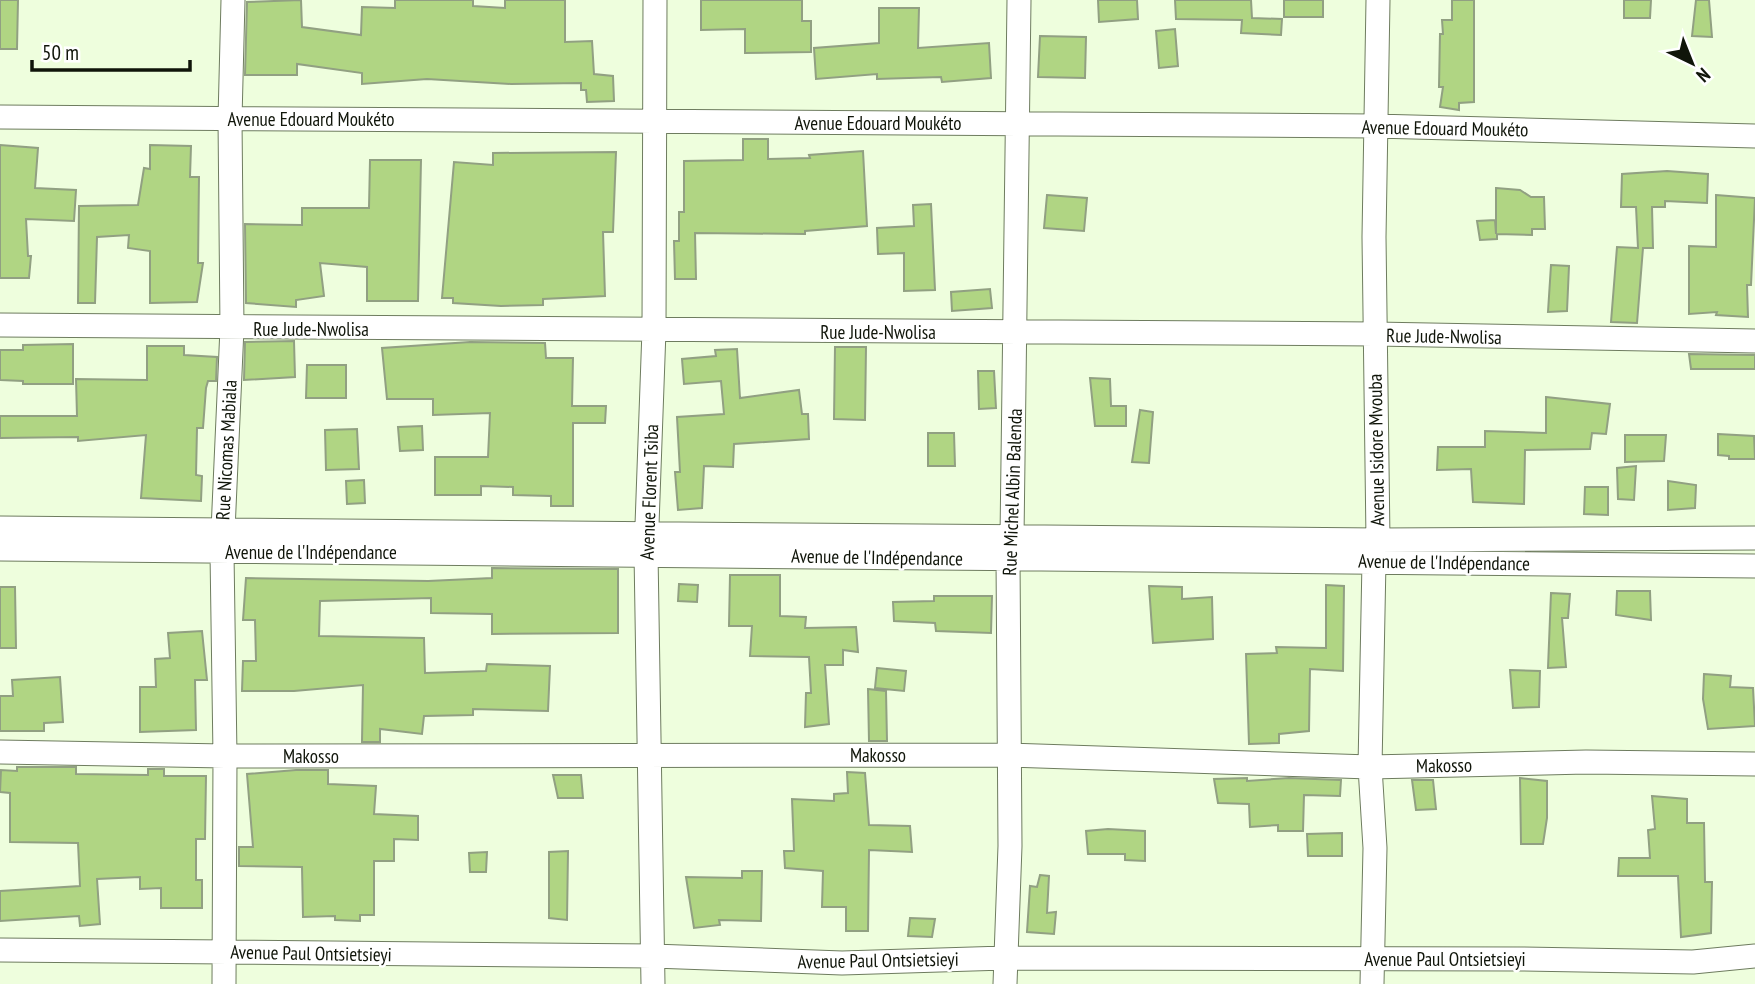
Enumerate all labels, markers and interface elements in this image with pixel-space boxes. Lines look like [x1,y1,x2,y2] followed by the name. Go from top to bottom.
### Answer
[32,28,189,72] scale bar
[1657,28,1727,98] north arrow
[42,39,79,66] text: 50 m
[1692,63,1716,88] text: N
[228,107,394,131] street label: Avenue Edouard Moukéto
[795,111,961,135] street label: Avenue Edouard Moukéto
[1361,115,1529,141] street label: Avenue Edouard Moukéto
[253,317,369,341] street label: Rue Jude-Nwolisa
[820,320,936,344] street label: Rue Jude-Nwolisa
[1386,323,1502,349] street label: Rue Jude-Nwolisa
[1363,374,1389,526] street label: Avenue Isidore Mvouba
[210,379,242,521] street label: Rue Nicomas Mabiala
[997,408,1027,576] street label: Rue Michel Albin Balenda
[635,424,663,560] street label: Avenue Florent Tsiba
[225,540,397,564] street label: Avenue de l'Indépendance
[791,544,963,570] street label: Avenue de l'Indépendance
[1358,549,1530,575] street label: Avenue de l'Indépendance
[850,743,906,767] street label: Makosso
[283,744,339,768] street label: Makosso
[1416,753,1472,777] street label: Makosso
[230,940,392,966] street label: Avenue Paul Ontsietsieyi
[797,947,959,973] street label: Avenue Paul Ontsietsieyi
[1364,947,1526,971] street label: Avenue Paul Ontsietsieyi

